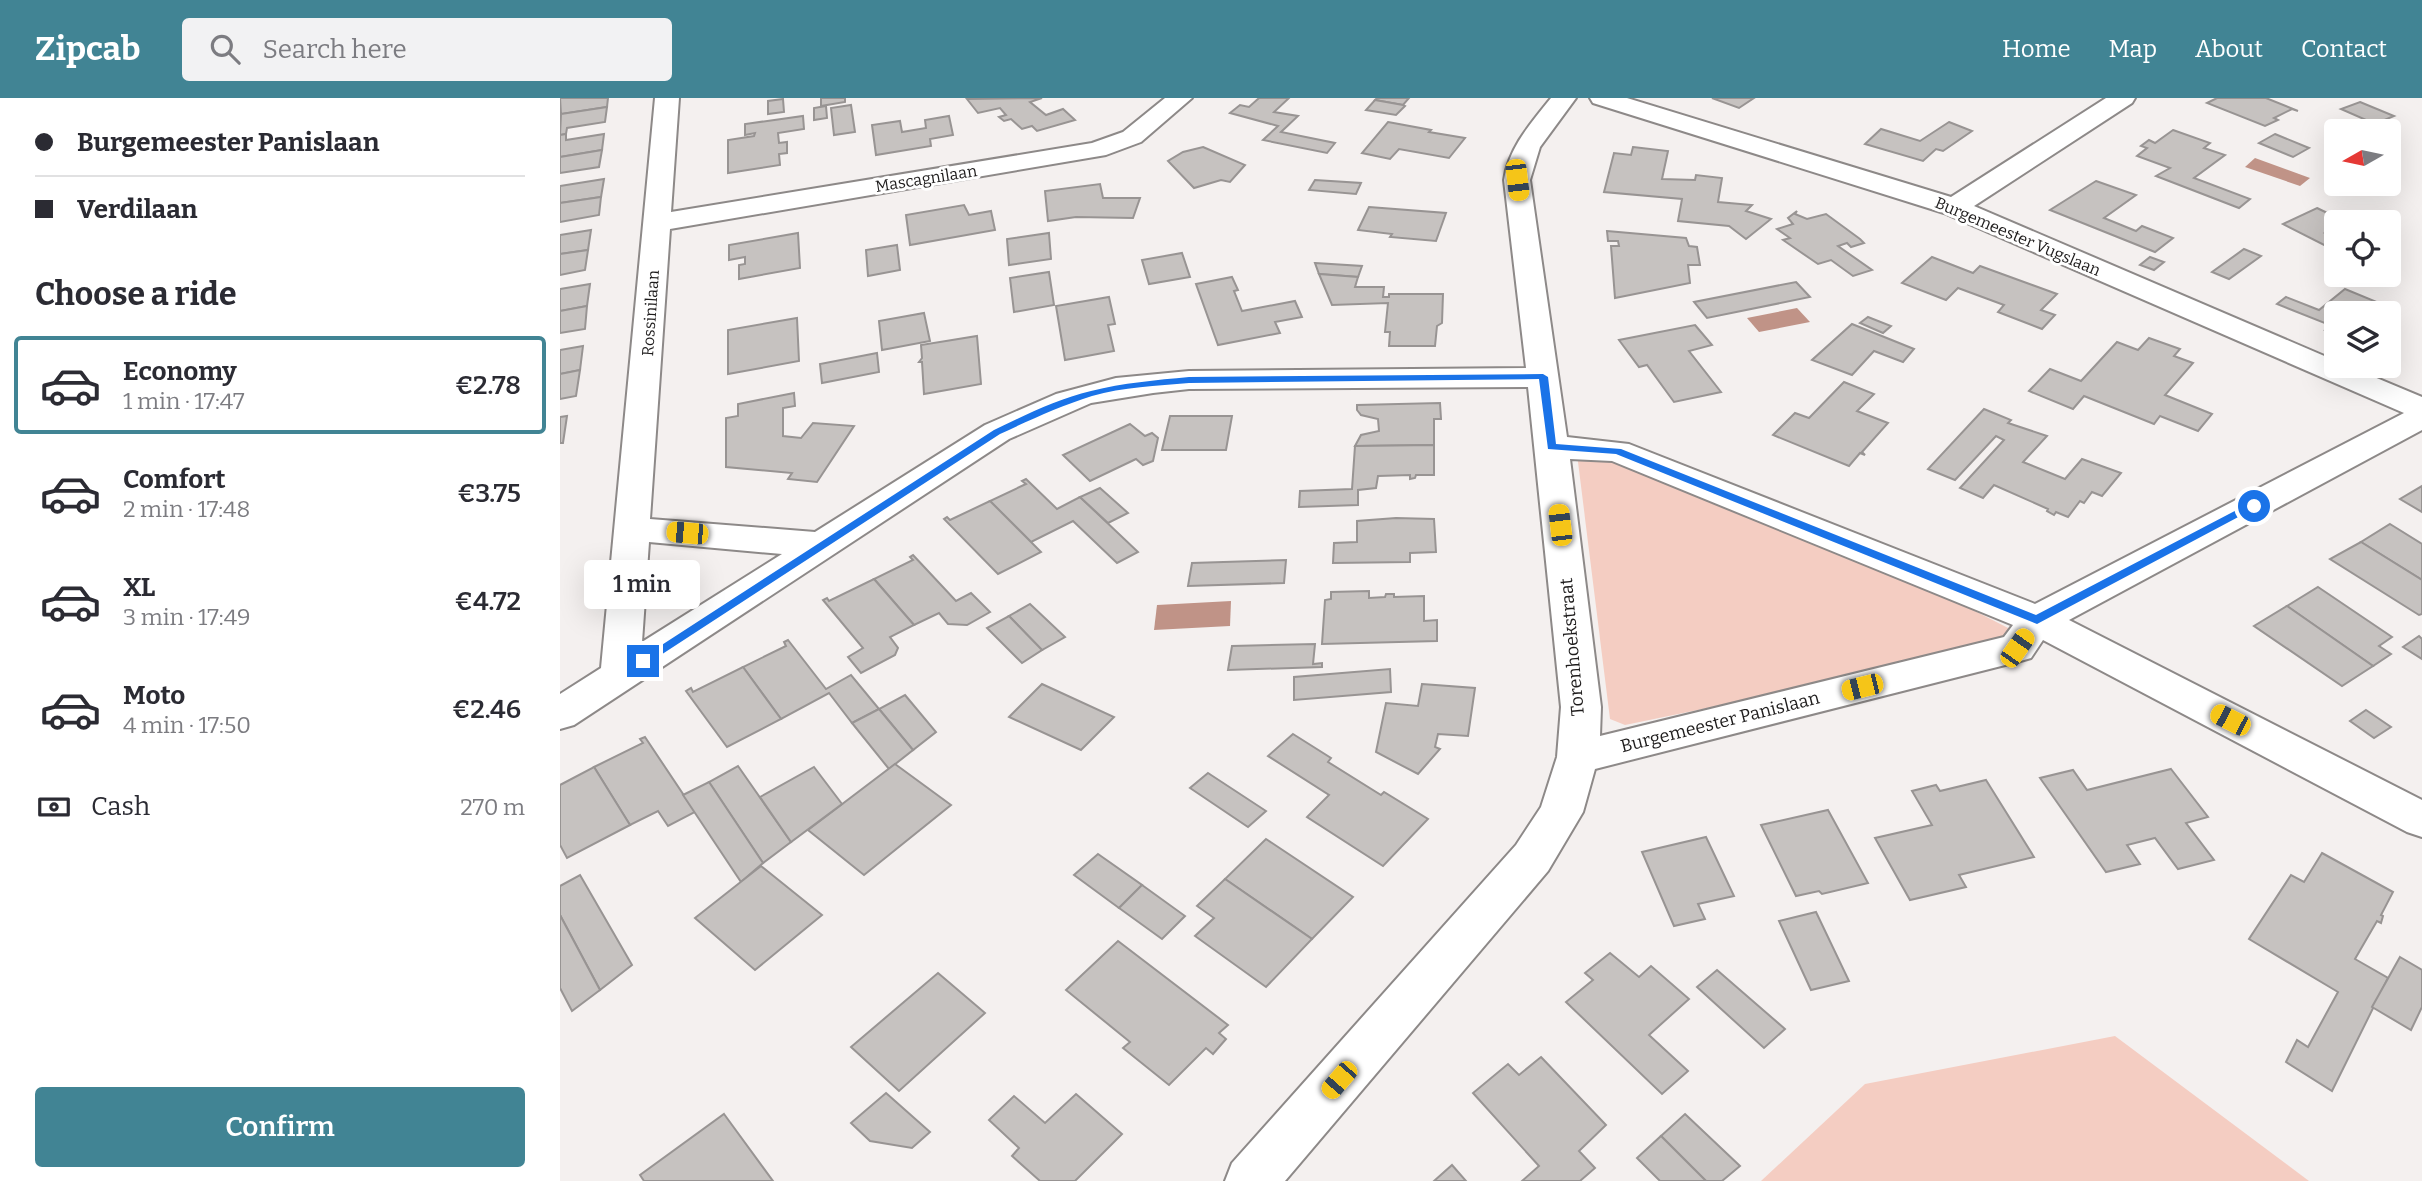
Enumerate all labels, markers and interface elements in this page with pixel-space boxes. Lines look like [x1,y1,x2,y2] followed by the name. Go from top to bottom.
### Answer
[182,18,672,81] search box
[35,29,140,69] text: Zipcab
[206,30,244,68] icon: search
[262,34,407,65] text: Search here
[2002,35,2071,63] text: Home
[2109,35,2157,63] text: Map
[2195,35,2263,63] text: About
[2301,35,2387,63] text: Contact
[2324,119,2401,196] north arrow
[2324,119,2401,378] map controls
[77,127,379,158] text: Burgemeester Panislaan
[1505,158,1530,202] car
[874,161,978,196] street label: Mascagnilaan
[1932,193,2103,280] street label: Burgemeester Vugslaan
[77,194,198,225] text: Verdilaan
[2324,210,2401,287] button: locate
[638,269,663,357] street label: Rossinilaan
[35,275,236,313] text: Choose a ride
[2324,301,2401,378] button: layers
[39,354,102,417] icon: car
[123,356,237,387] text: Economy
[455,370,521,401] text: €2.78
[123,387,245,415] text: 1 min · 17:47
[39,462,102,525] icon: car
[123,464,226,495] text: Comfort
[457,478,521,509] text: €3.75
[2238,490,2270,522] route start
[123,495,250,523] text: 2 min · 17:48
[1548,503,1573,547] car
[666,521,709,545] car
[585,560,701,608] callout: 1 min
[39,570,102,633] icon: car
[613,570,671,598] text: 1 min
[123,572,155,603] text: XL
[1555,577,1589,717] street label: Torenhoekstraat
[455,586,521,617] text: €4.72
[123,603,251,631] text: 3 min · 17:49
[1997,625,2038,671] car
[627,645,659,677] route end
[1840,672,1885,702] car
[39,678,102,741] icon: car
[123,680,185,711] text: Moto
[1618,686,1822,757] street label: Burgemeester Panislaan
[452,694,521,725] text: €2.46
[2207,701,2254,739] car
[123,711,251,739] text: 4 min · 17:50
[35,788,73,826] icon: cash
[91,791,150,822] text: Cash
[460,793,525,821] text: 270 m
[1318,1057,1361,1103] car
[35,1087,525,1167] button: Confirm

